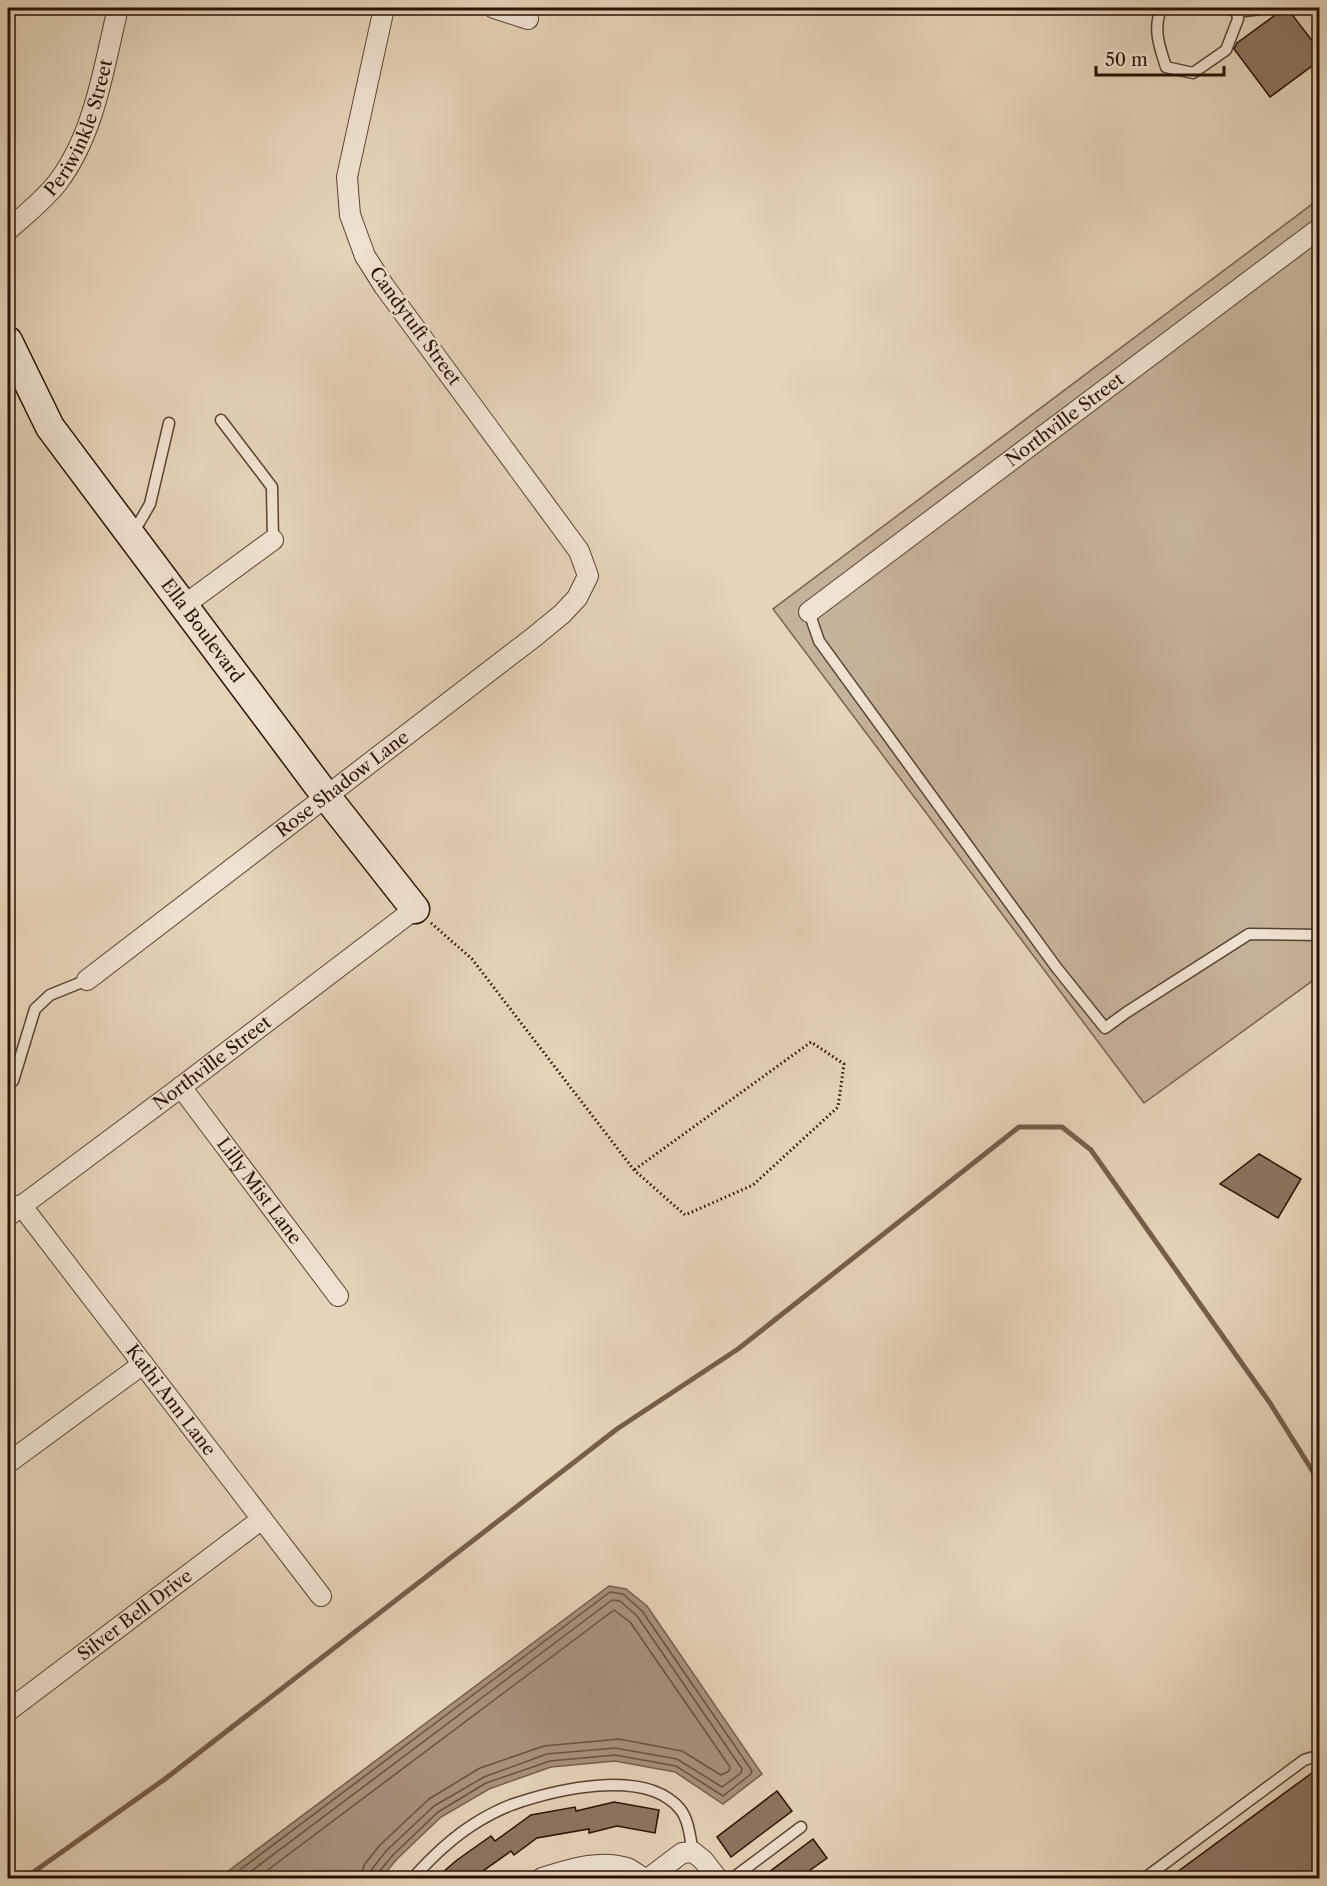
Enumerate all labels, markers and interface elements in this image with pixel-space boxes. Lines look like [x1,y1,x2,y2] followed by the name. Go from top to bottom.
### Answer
[1096,39,1224,77] scale bar
[1105,49,1148,71] text: 50 m
[40,57,117,201] street label: Periwinkle Street
[365,262,466,390] street label: Candytuft Street
[1001,368,1129,471] street label: Northville Street
[156,574,248,687] street label: Ella Boulevard
[272,726,413,842] street label: Rose Shadow Lane
[149,1011,276,1115] street label: Northville Street
[212,1133,306,1248] street label: Lilly Mist Lane
[121,1340,220,1460] street label: Kathi Ann Lane
[73,1565,196,1665] street label: Silver Bell Drive

